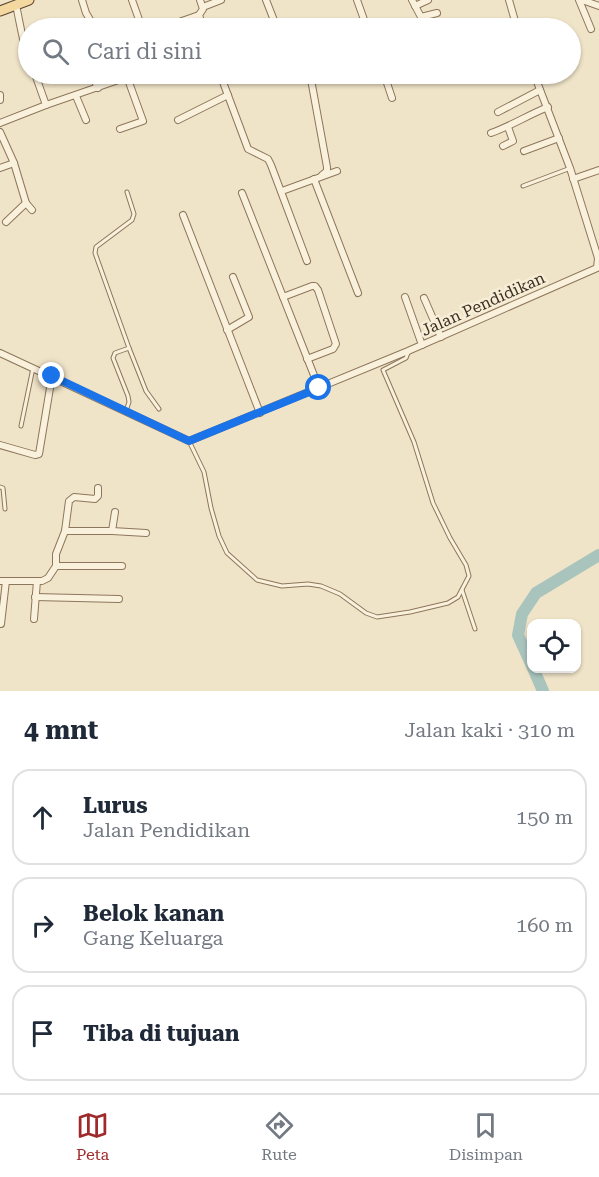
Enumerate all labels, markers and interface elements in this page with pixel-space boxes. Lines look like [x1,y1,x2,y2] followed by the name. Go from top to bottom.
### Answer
[18,18,581,84] search box
[39,35,72,68] icon: search
[87,39,202,64] text: Cari di sini
[418,268,548,340] street label: Jalan Pendidikan
[38,362,64,388] route end
[305,374,331,400] route start
[527,619,581,673] map controls
[527,619,581,673] button: locate
[24,715,98,745] text: 4 mnt
[404,718,575,742] text: Jalan kaki · 310 m
[83,793,148,818] text: Lurus
[26,801,59,834] icon: ahead
[516,805,573,829] text: 150 m
[83,818,250,842] text: Jalan Pendidikan
[83,901,224,926] text: Belok kanan
[26,909,59,942] icon: right
[516,913,573,937] text: 160 m
[83,926,223,950] text: Gang Keluarga
[26,1017,59,1050] icon: arrive
[83,1021,239,1046] text: Tiba di tujuan
[76,1109,109,1164] tab: Peta
[261,1109,297,1164] tab: Rute
[449,1109,523,1164] tab: Disimpan

